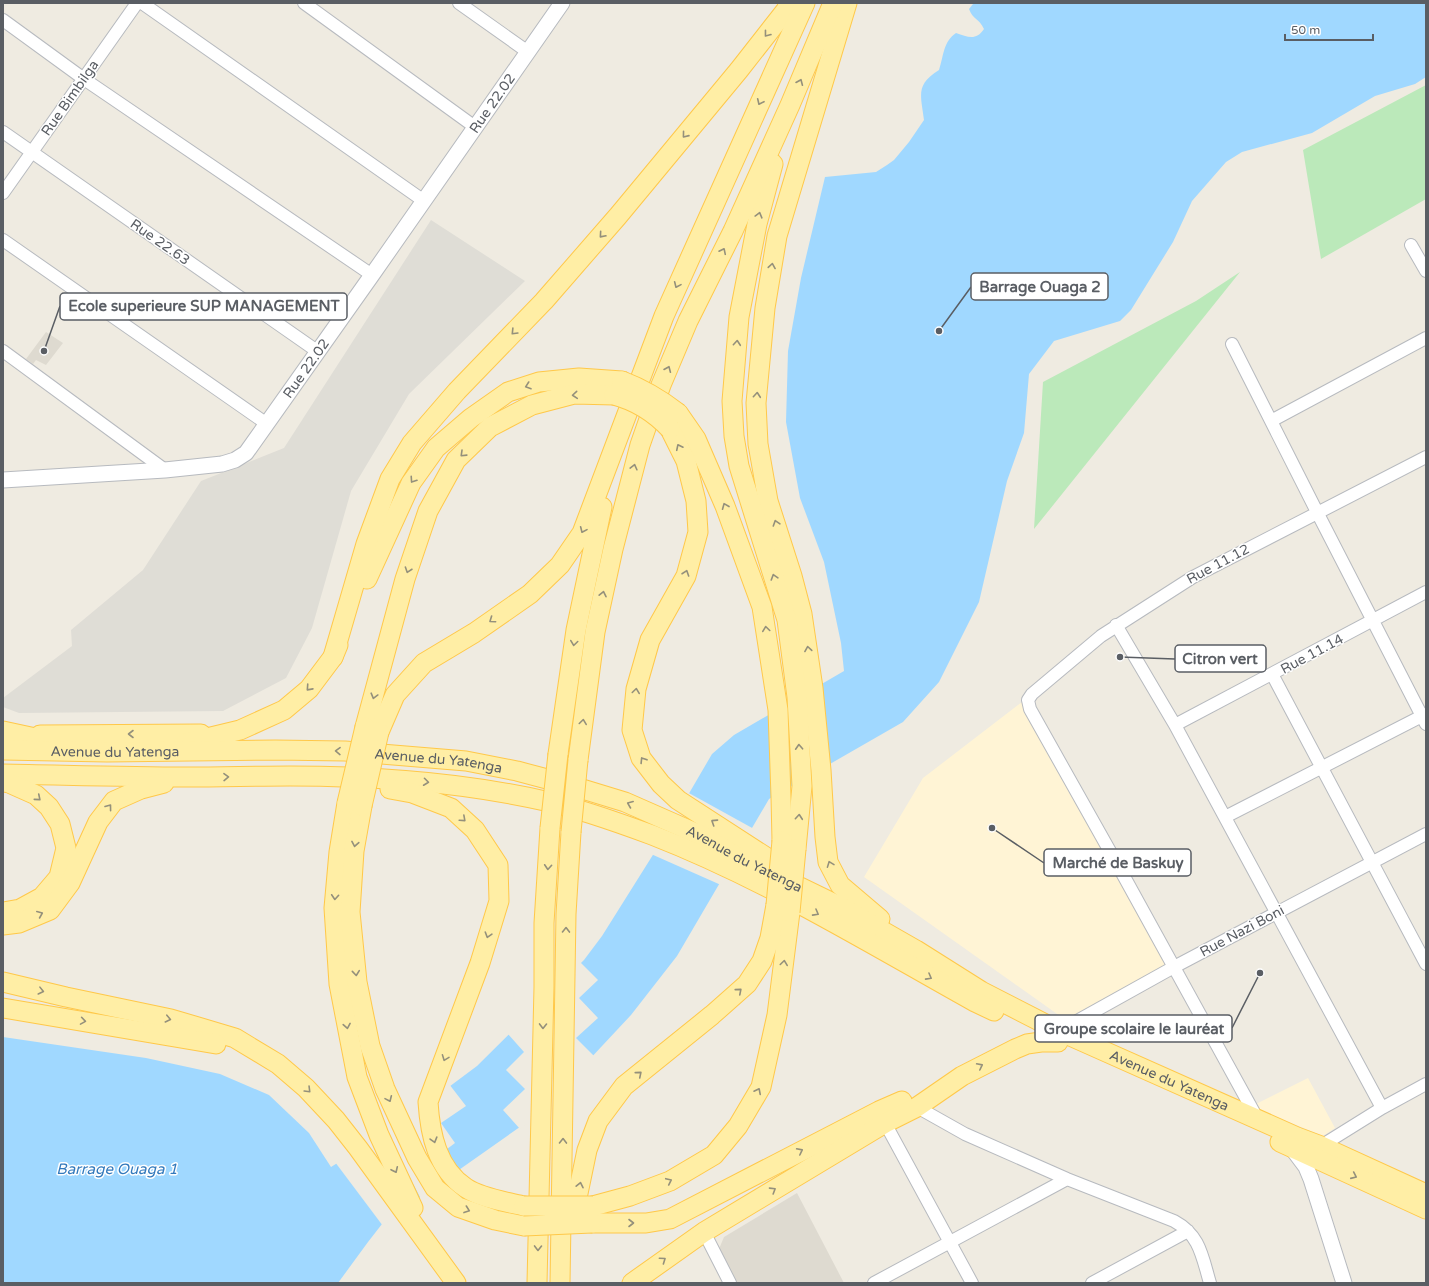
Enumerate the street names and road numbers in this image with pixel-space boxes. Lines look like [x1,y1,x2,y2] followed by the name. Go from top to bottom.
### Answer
[38,57,102,139] street label: Rue Bimbilga
[465,70,519,136] street label: Rue 22.02
[127,215,193,269] street label: Rue 22.63
[279,335,333,401] street label: Rue 22.02
[1184,540,1252,588] street label: Rue 11.12
[1278,630,1347,678] street label: Rue 11.14
[50,742,179,761] street label: Avenue du Yatenga
[374,745,504,776] street label: Avenue du Yatenga
[684,822,805,896] street label: Avenue du Yatenga
[1197,902,1287,960] street label: Rue Nazi Boni
[1107,1046,1232,1114] street label: Avenue du Yatenga

